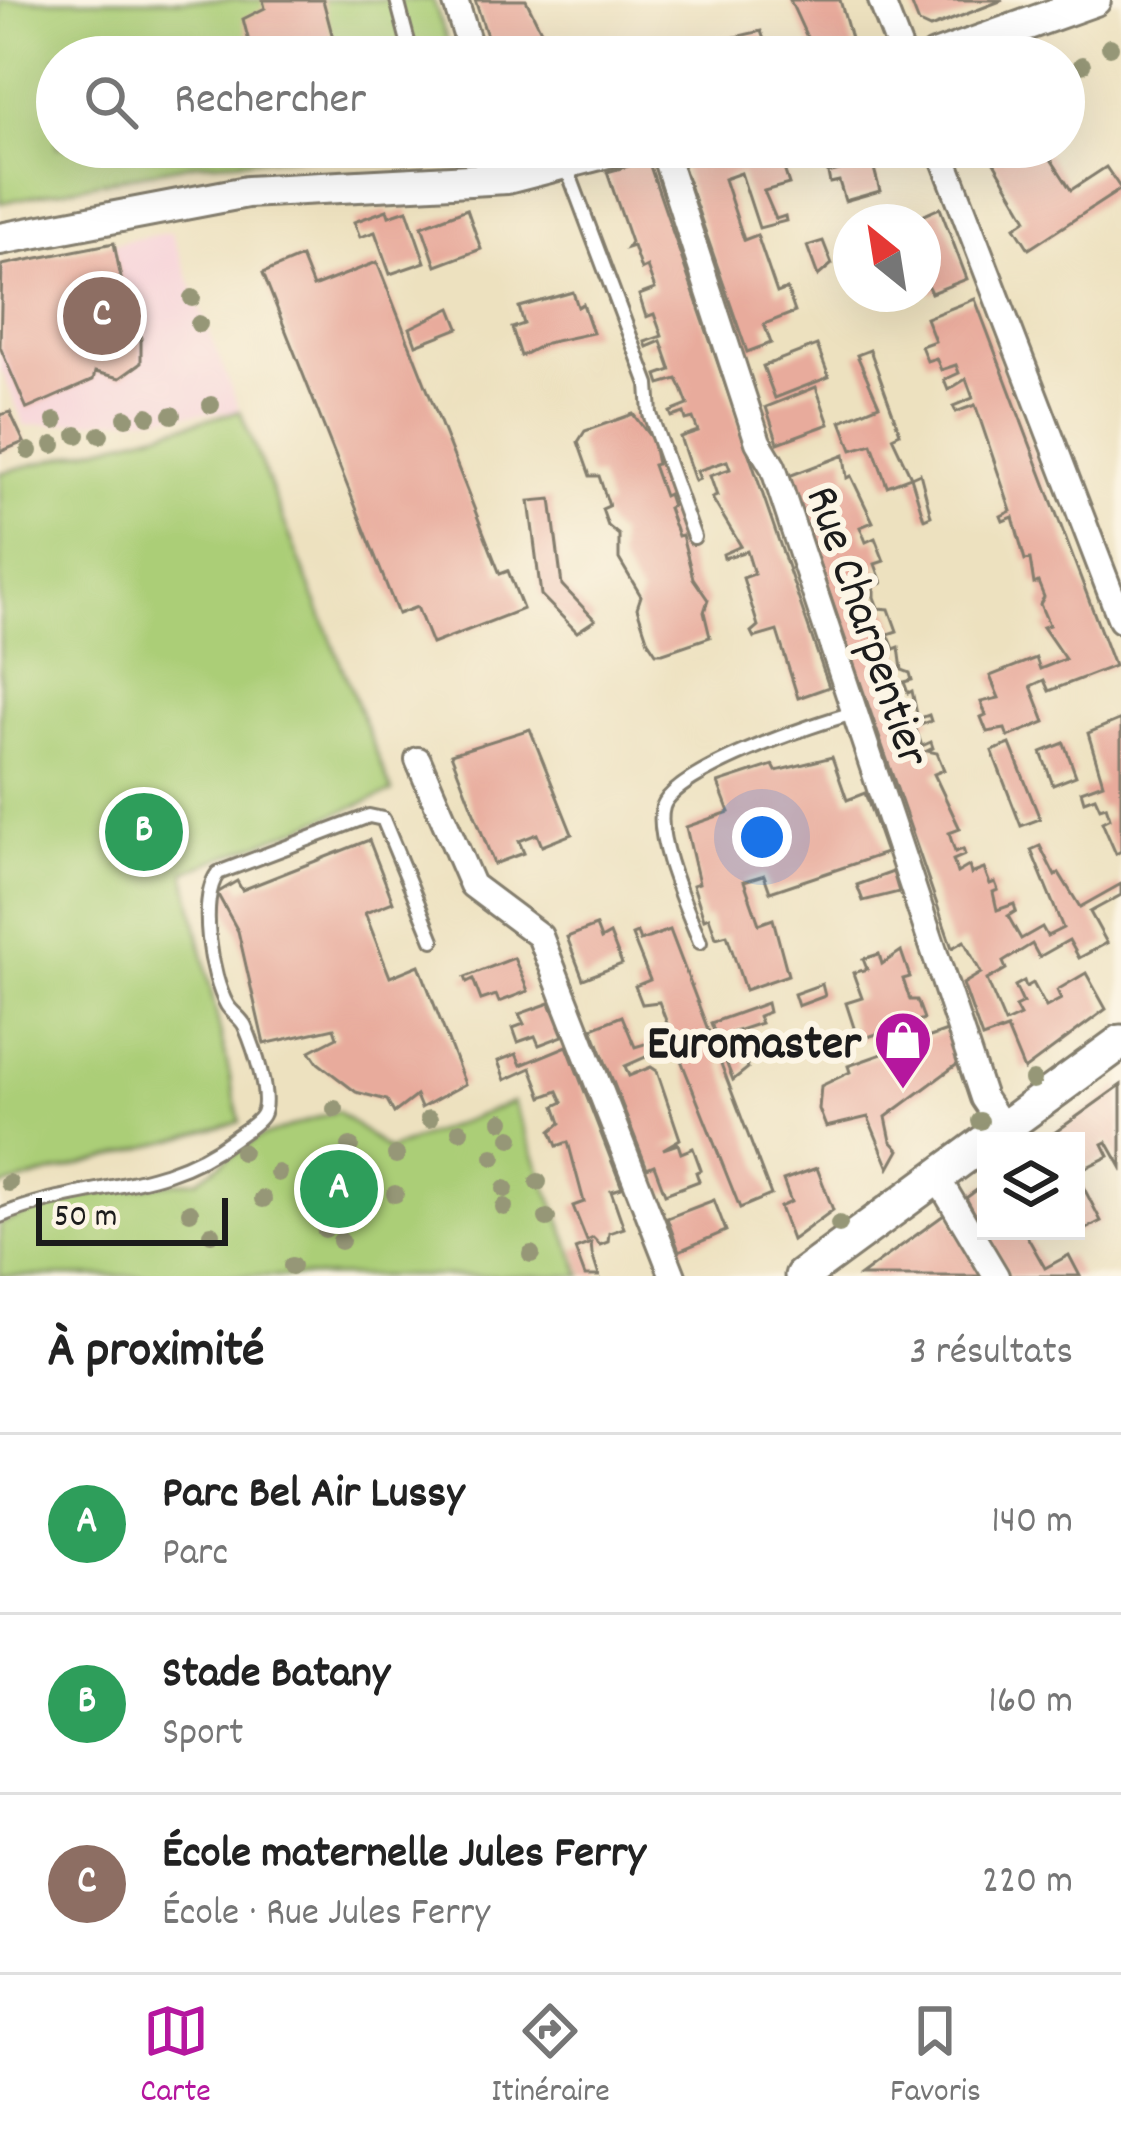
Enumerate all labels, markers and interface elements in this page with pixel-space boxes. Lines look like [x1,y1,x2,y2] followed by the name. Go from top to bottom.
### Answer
[36,36,1085,168] search box
[78,69,144,135] icon: search
[174,70,366,134] text: Rechercher
[833,204,941,312] north arrow
[63,271,141,361] pin: C
[784,478,944,777] street label: Rue Charpentier
[105,787,183,877] pin: B
[732,807,792,867] your location
[872,1009,934,1091] shop icon: Euromaster
[647,1013,862,1082] place label: Euromaster
[977,1132,1085,1240] map controls
[977,1132,1085,1240] button: layers
[300,1144,378,1234] pin: A
[36,1192,228,1245] scale bar
[54,1195,118,1242] text: 50 m
[48,1318,265,1390] text: À proximité
[909,1327,1073,1382] text: 3 résultats
[162,1464,465,1528] text: Parc Bel Air Lussy
[76,1496,98,1551] text: A
[991,1496,1073,1551] text: 140 m
[162,1528,228,1583] text: Parc
[162,1644,390,1708] text: Stade Batany
[78,1676,96,1731] text: B
[988,1676,1073,1731] text: 160 m
[162,1708,243,1763] text: Sport
[162,1824,646,1888] text: École maternelle Jules Ferry
[77,1856,97,1911] text: C
[982,1856,1073,1911] text: 220 m
[162,1888,490,1943] text: École · Rue Jules Ferry
[140,1998,211,2117] tab: Carte
[491,1998,610,2117] tab: Itinéraire
[890,1998,981,2117] tab: Favoris

